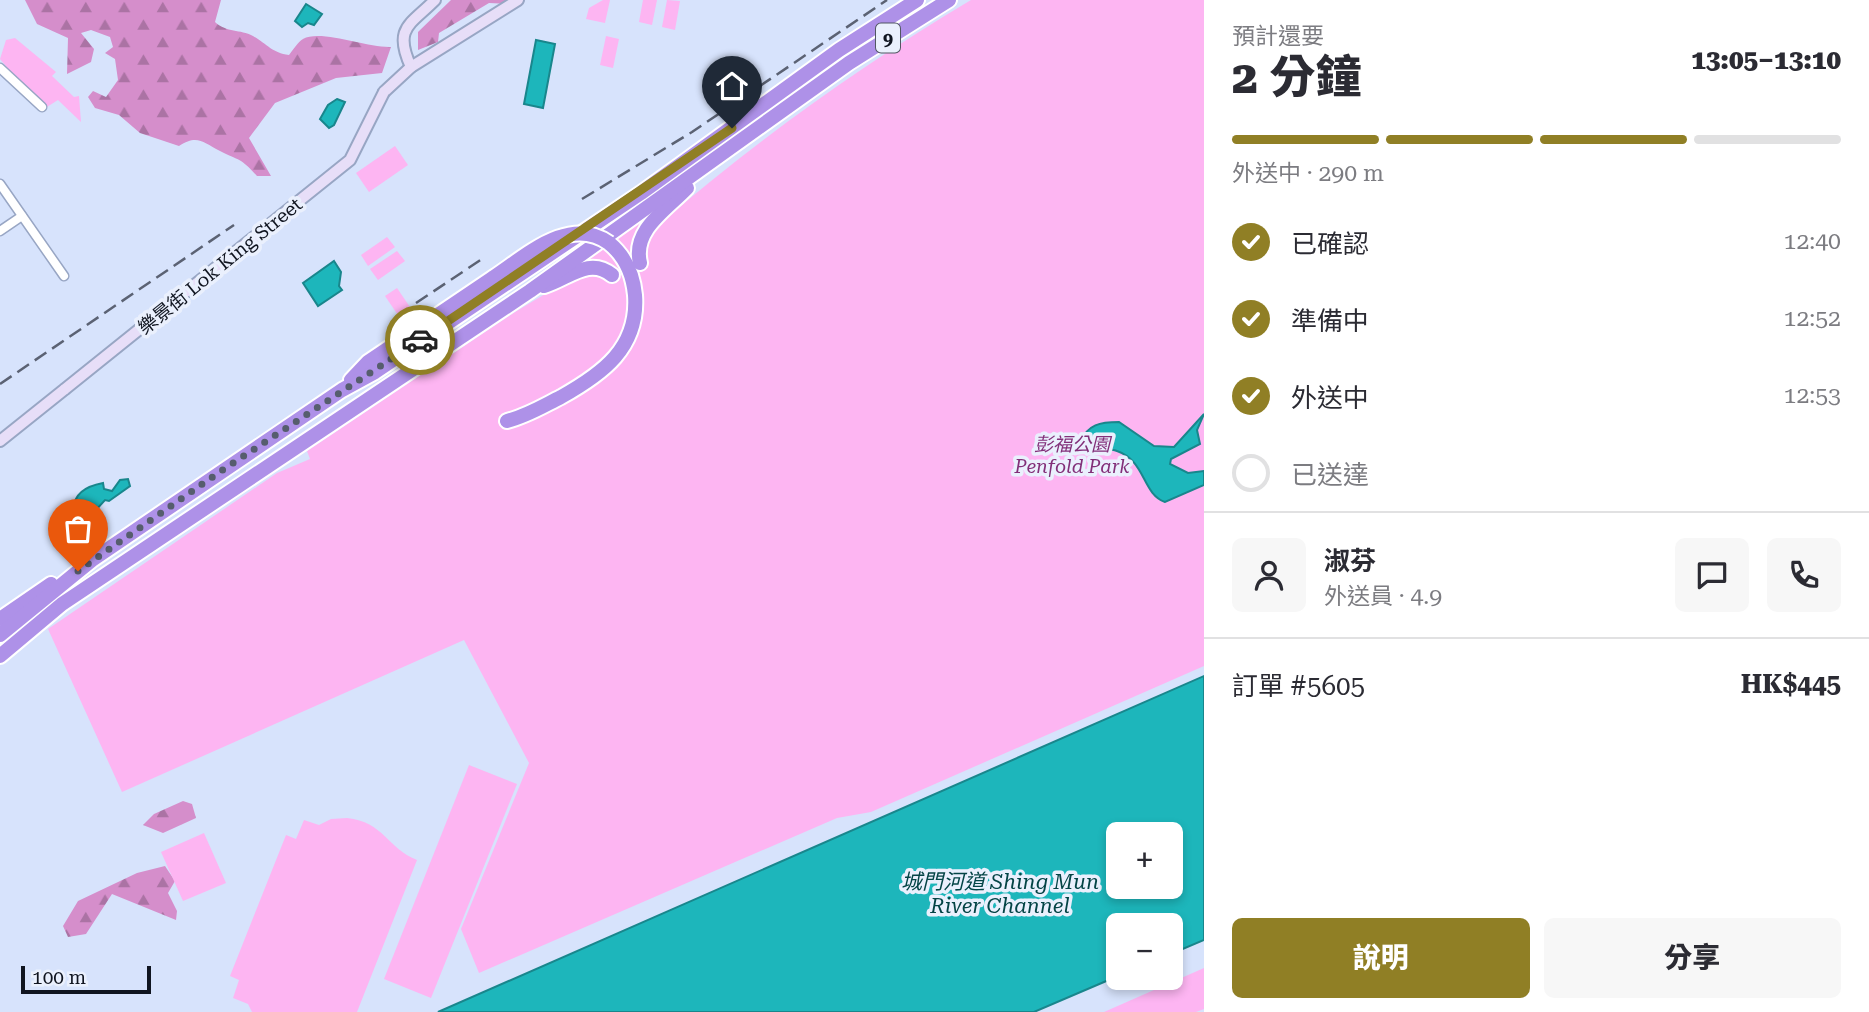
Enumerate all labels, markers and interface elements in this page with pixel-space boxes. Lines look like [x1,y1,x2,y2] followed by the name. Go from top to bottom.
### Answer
[1232,23,1324,50] text: 預計還要
[876,24,900,52] road number: 9
[1691,45,1841,75] text: 13:05–13:10
[1232,50,1361,104] text: 2 分鐘
[702,56,762,128] pin
[713,67,751,105] icon: home
[1232,160,1384,187] text: 外送中 · 290 m
[133,193,307,339] street label: 樂景街 Lok King Street
[1232,223,1270,261] icon: check
[1784,228,1841,255] text: 12:40
[1291,229,1369,259] text: 已確認
[1232,300,1270,338] icon: check
[385,305,455,375] courier
[1784,305,1841,332] text: 12:52
[1291,306,1369,336] text: 準備中
[401,321,439,359] icon: car
[1232,377,1270,415] icon: check
[1784,382,1841,409] text: 12:53
[1291,383,1369,413] text: 外送中
[1013,433,1130,478] park label: 彭福公園 Penfold Park
[1291,460,1369,490] text: 已送達
[48,499,108,571] pin
[59,510,97,548] icon: bag
[1232,538,1306,612] button: person
[1675,538,1749,612] button: chat
[1767,538,1841,612] button: phone
[1324,546,1376,576] text: 淑芬
[1324,583,1442,610] text: 外送員 · 4.9
[1741,669,1841,699] text: HK$445
[1232,671,1365,701] text: 訂單 #5605
[1106,822,1183,990] map controls
[1106,822,1183,899] button: +
[901,870,1099,918] water label: 城門河道 Shing Mun River Channel
[1106,913,1183,990] button: −
[1232,918,1530,998] button: 說明
[1544,918,1841,998] button: 分享
[21,963,150,995] scale bar
[32,966,86,989] text: 100 m

